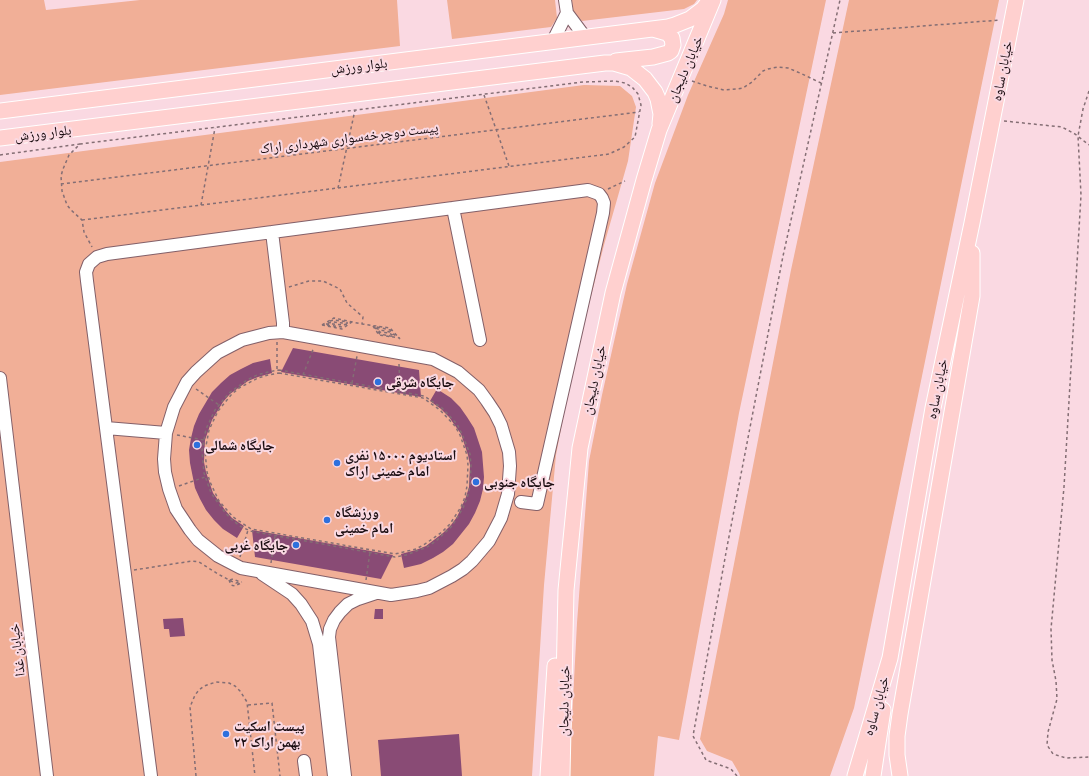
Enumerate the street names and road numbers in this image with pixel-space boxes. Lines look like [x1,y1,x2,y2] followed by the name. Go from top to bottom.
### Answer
[663,33,707,105] street label: خیابان دلیجان
[988,40,1016,102] street label: خیابان ساوه
[330,54,388,78] street label: بلوار ورزش
[259,119,439,157] street label: پیست دوچرخه‌سواری شهرداری اراک
[14,121,72,145] street label: بلوار ورزش
[578,344,610,416] street label: خیابان دلیجان
[923,358,951,420] street label: خیابان ساوه
[5,623,29,677] street label: خیابان غذا
[555,665,573,737] street label: خیابان دلیجان
[860,674,892,738] street label: خیابان ساوه

